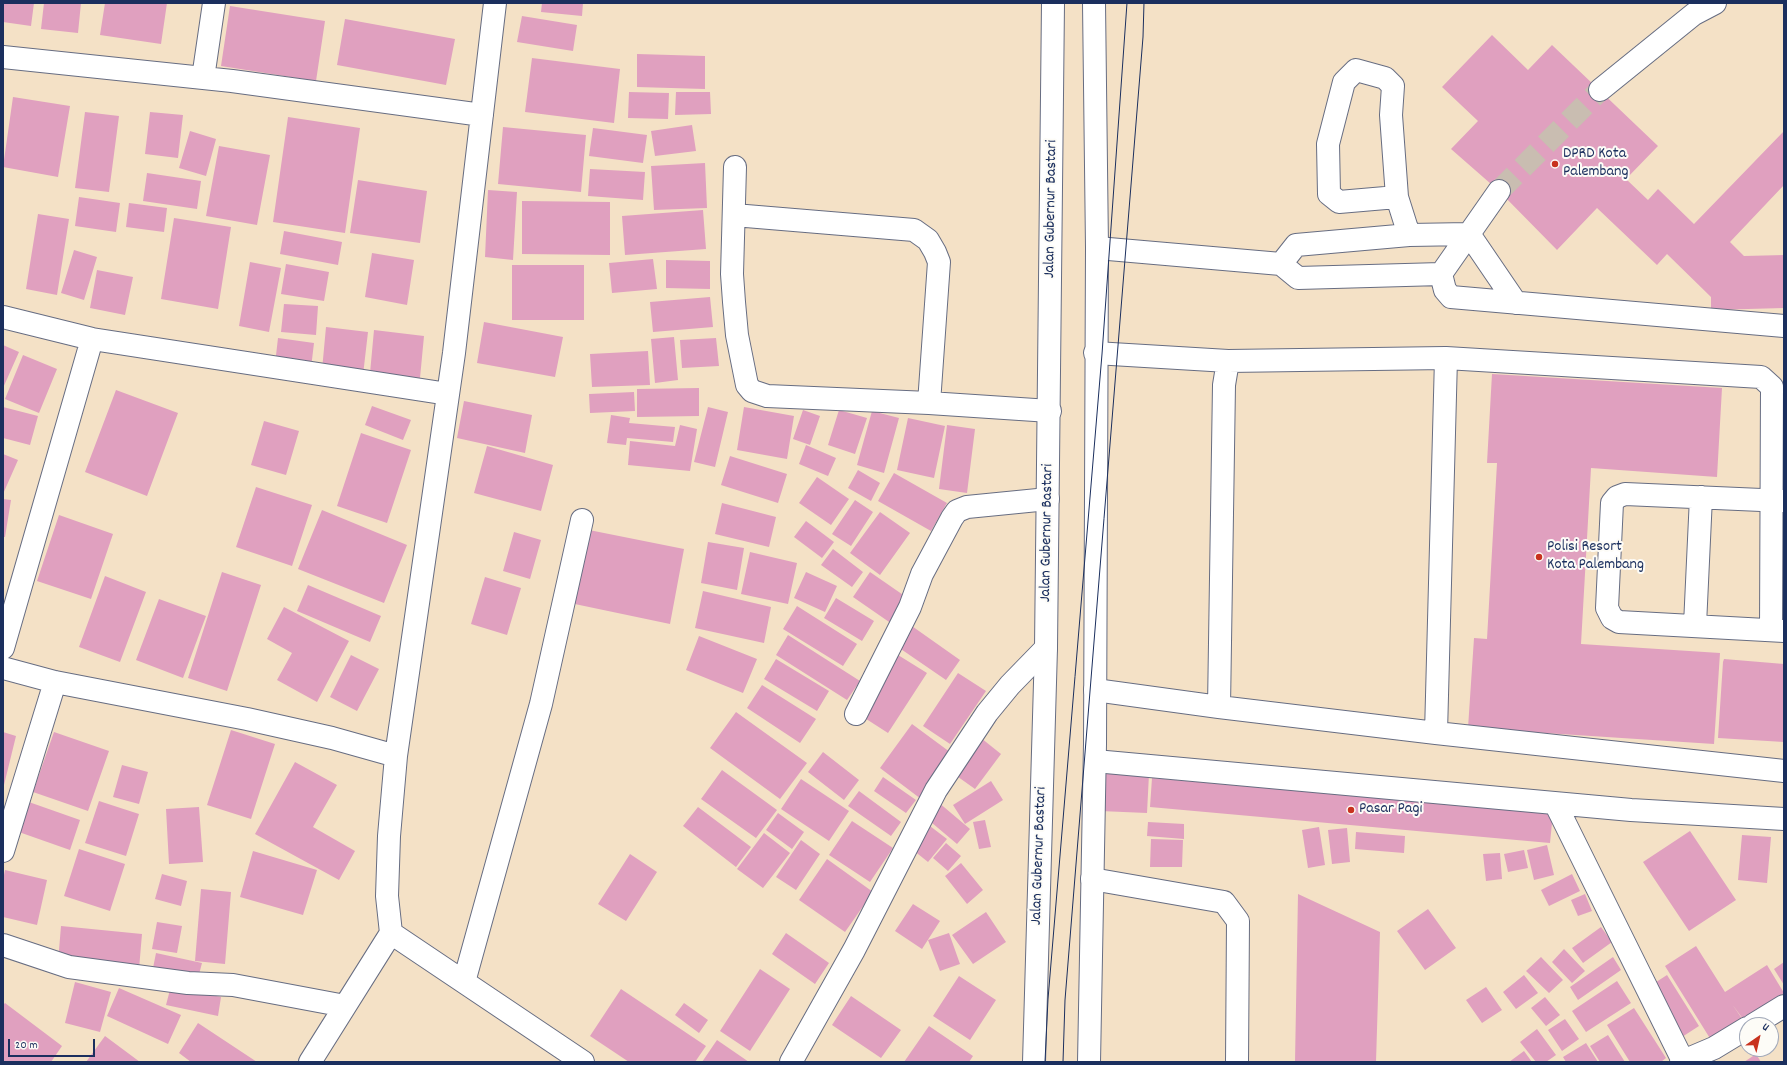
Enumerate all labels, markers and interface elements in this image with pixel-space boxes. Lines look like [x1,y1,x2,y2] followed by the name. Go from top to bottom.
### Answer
[1041,140,1063,278] street label: Jalan Gubernur Bastari
[1563,145,1628,183] place label: DPRD Kota Palembang
[1550,159,1560,169] marker: DPRD Kota Palembang
[1037,464,1059,602] street label: Jalan Gubernur Bastari
[1547,538,1644,576] place label: Polisi Resort Kota Palembang
[1534,552,1544,562] marker: Polisi Resort Kota Palembang
[1028,786,1052,926] street label: Jalan Gubernur Bastari
[1359,800,1422,820] place label: Pasar Pagi
[1346,805,1356,815] marker: Pasar Pagi
[1739,1017,1779,1057] north arrow
[1758,1020,1772,1036] text: U
[10,1031,97,1057] scale bar
[15,1037,38,1054] text: 20 m

